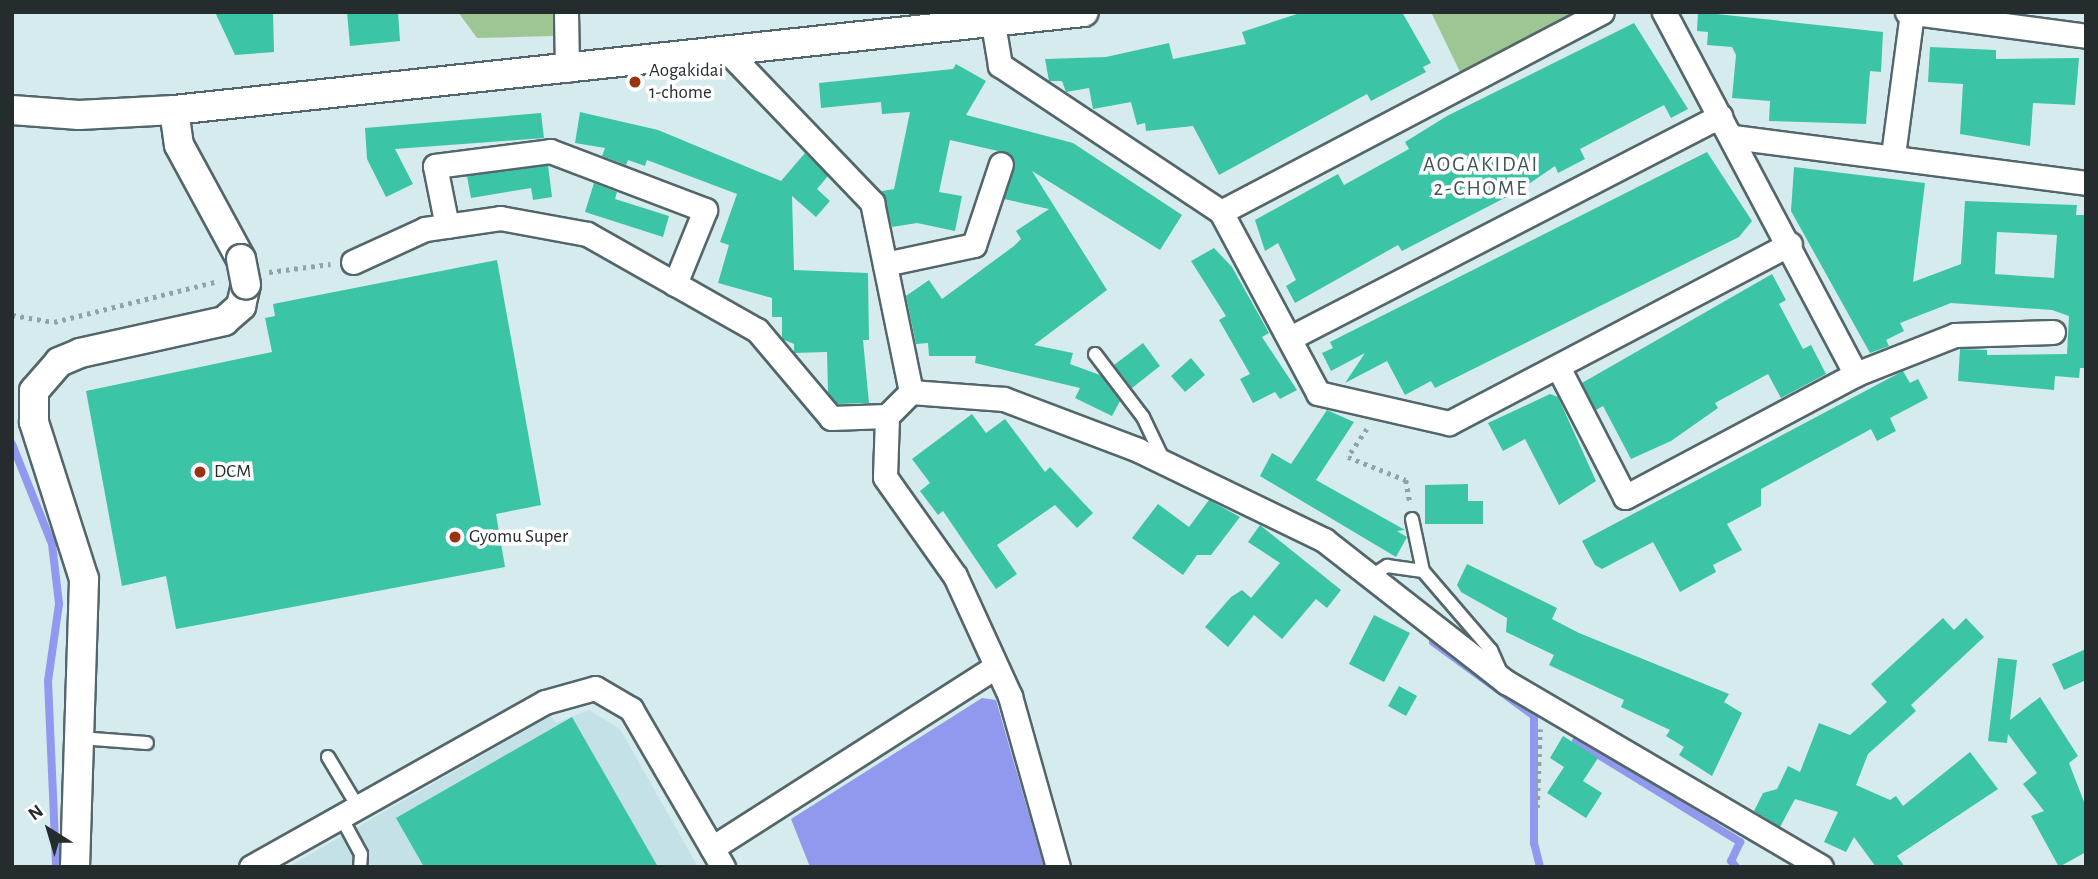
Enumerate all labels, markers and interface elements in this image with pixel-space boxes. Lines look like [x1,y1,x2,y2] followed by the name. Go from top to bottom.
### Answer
[649,60,723,104] place label: Aogakidai 1-chome
[627,74,643,90] marker: Aogakidai 1-chome
[1424,152,1538,202] district label: AOGAKIDAI 2-CHOME
[214,461,251,483] place label: DCM
[192,464,208,480] marker: DCM
[469,526,568,548] place label: Gyomu Super
[447,529,463,545] marker: Gyomu Super
[14,795,84,865] north arrow
[25,801,47,824] text: N

